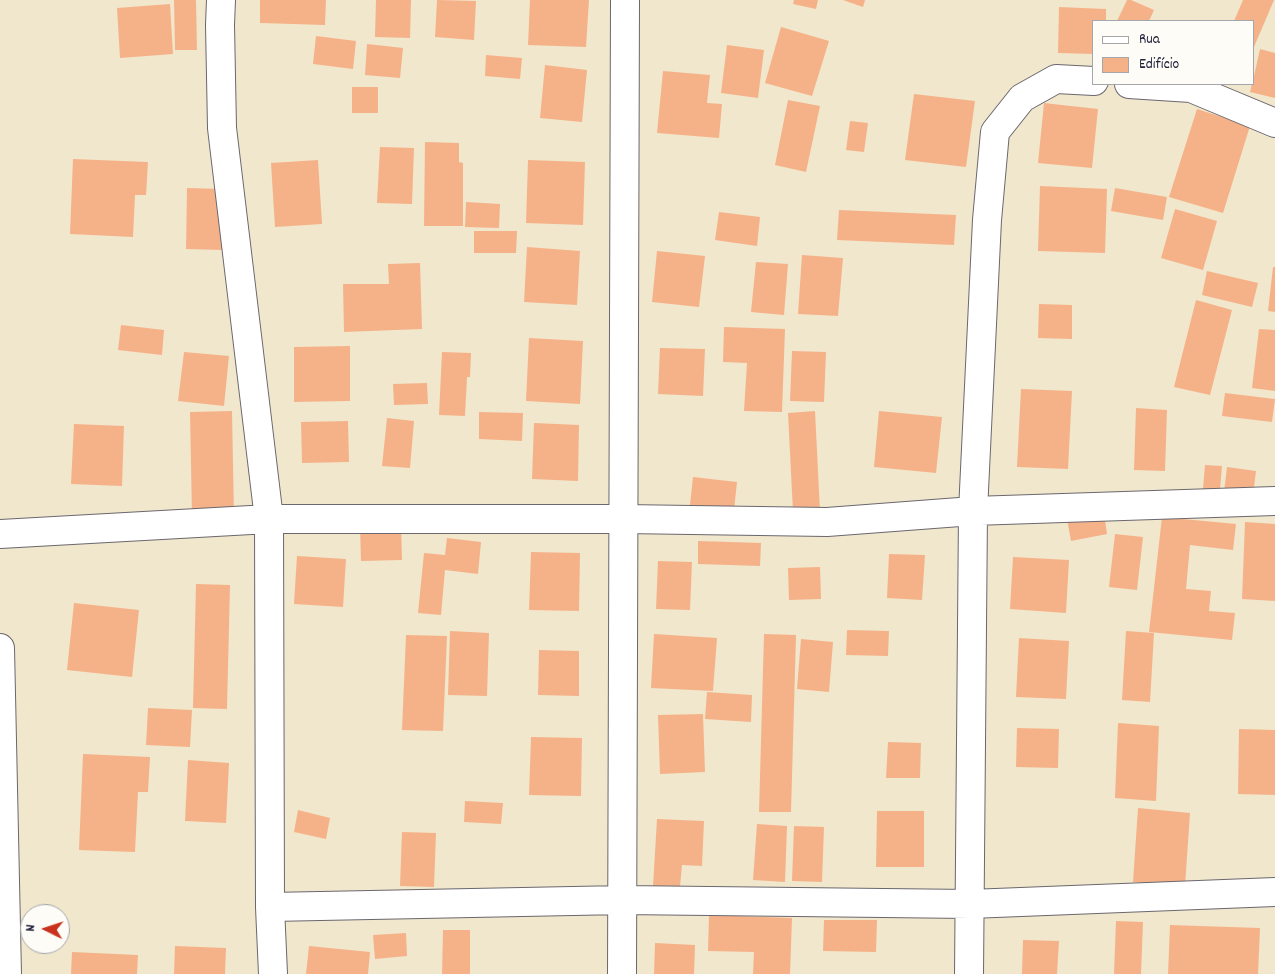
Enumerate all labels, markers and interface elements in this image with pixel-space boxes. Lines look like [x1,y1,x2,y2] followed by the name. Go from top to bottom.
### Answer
[1092,20,1255,85] legend
[1139,29,1160,51] text: Rua
[1139,54,1179,76] text: Edifício
[20,904,70,954] north arrow
[21,924,41,932] text: N

